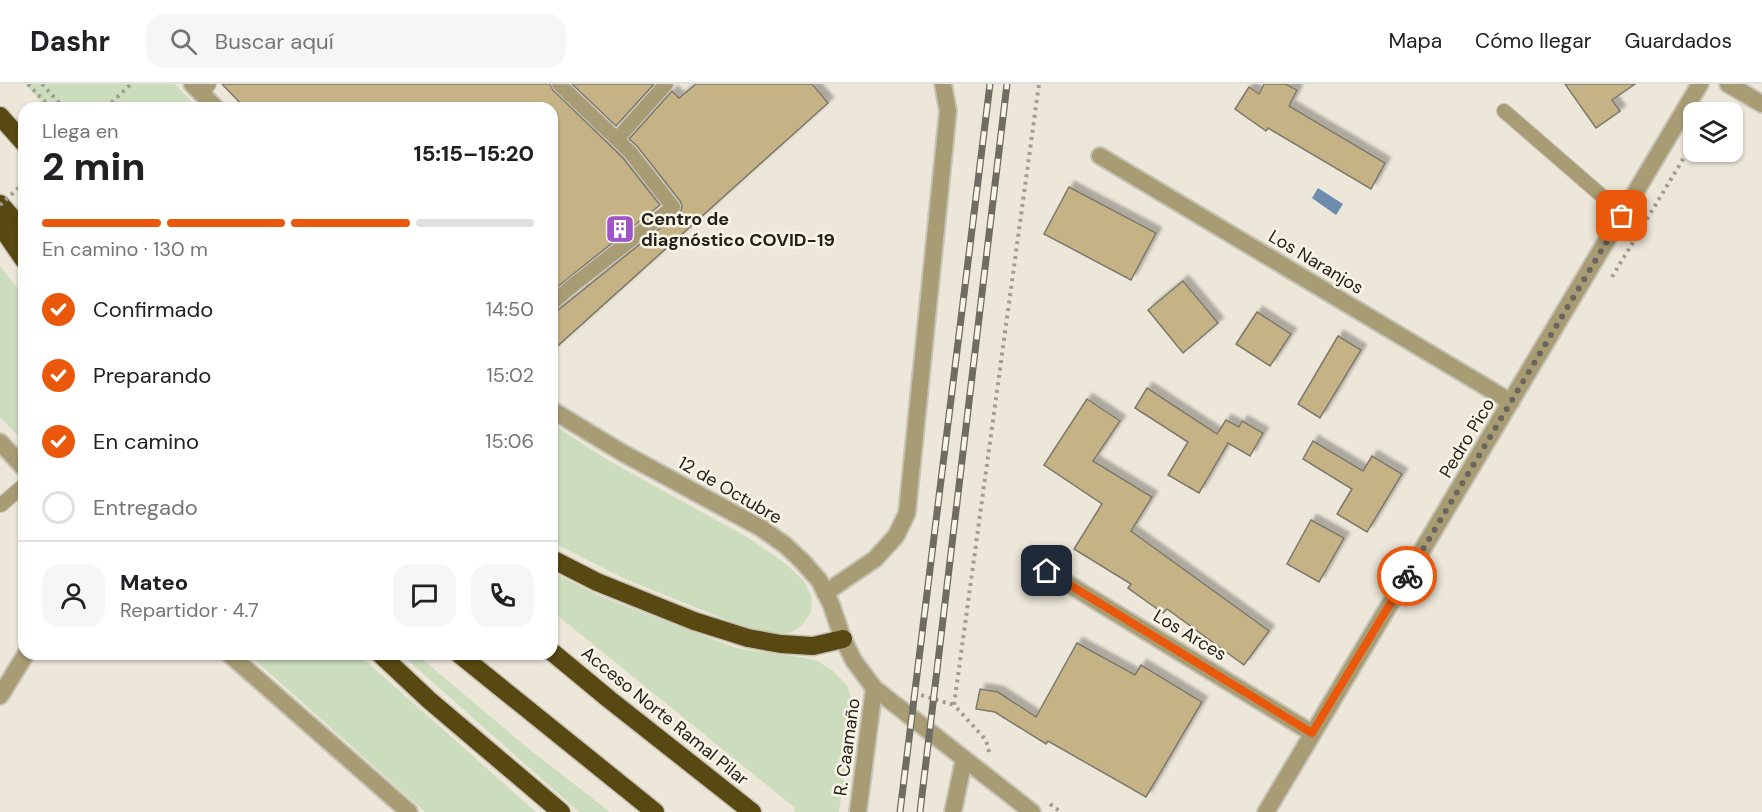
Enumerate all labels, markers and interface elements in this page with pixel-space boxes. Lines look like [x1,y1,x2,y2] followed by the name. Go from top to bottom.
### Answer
[146,14,566,68] search box
[30,23,110,60] text: Dashr
[167,25,200,58] icon: search
[215,27,334,56] text: Buscar aquí
[1388,27,1442,55] text: Mapa
[1475,27,1592,55] text: Cómo llegar
[1625,27,1732,55] text: Guardados
[1683,102,1743,162] map controls
[1683,102,1743,162] button: layers
[42,118,119,144] text: Llega en
[414,139,534,168] text: 15:15–15:20
[42,141,146,192] text: 2 min
[1596,190,1647,241] pin
[1605,199,1638,232] icon: bag
[641,207,835,252] place label: Centro de diagnóstico COVID-19
[604,213,636,245] building icon: Centro de diagnóstico COVID-19
[1264,224,1368,300] street label: Los Naranjos
[42,236,208,262] text: En camino · 130 m
[42,293,75,326] icon: check
[93,295,213,324] text: Confirmado
[486,296,534,322] text: 14:50
[42,359,75,392] icon: check
[93,361,211,390] text: Preparando
[487,362,534,388] text: 15:02
[1434,394,1500,482] street label: Pedro Pico
[42,425,75,458] icon: check
[93,427,199,456] text: En camino
[485,428,534,454] text: 15:06
[674,451,786,529] street label: 12 de Octubre
[93,493,198,522] text: Entregado
[1021,545,1072,596] pin
[1377,546,1437,606] courier
[1030,554,1063,587] icon: home
[1391,560,1424,593] icon: bike
[42,564,105,627] button: person
[393,564,456,627] button: chat
[471,564,534,627] button: phone
[120,568,188,597] text: Mateo
[120,597,259,623] text: Repartidor · 4.7
[1149,604,1231,666] street label: Los Arces
[576,641,754,791] street label: Acceso Norte Ramal Pilar
[828,697,866,797] street label: R. Caamaño

